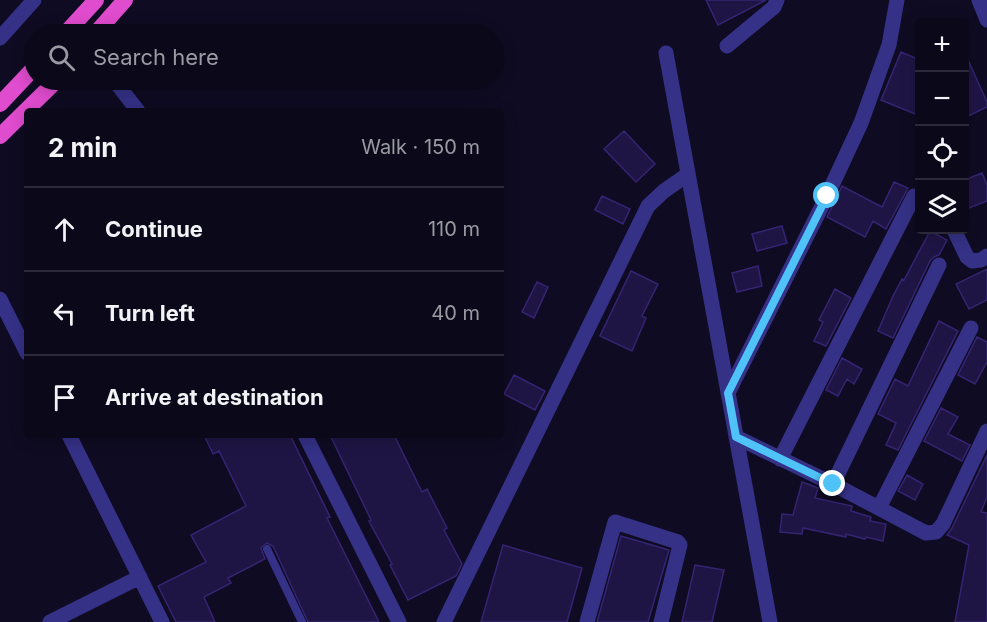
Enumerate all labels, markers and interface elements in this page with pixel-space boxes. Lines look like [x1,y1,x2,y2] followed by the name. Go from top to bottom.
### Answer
[915,18,969,234] map controls
[915,18,969,72] button: +
[24,24,504,90] search box
[45,41,78,74] icon: search
[93,44,219,70] text: Search here
[915,72,969,126] button: −
[915,126,969,180] button: locate
[48,132,118,163] text: 2 min
[361,135,480,159] text: Walk · 150 m
[915,180,969,234] button: layers
[813,182,839,208] route start
[48,213,81,246] icon: ahead
[105,216,203,242] text: Continue
[428,217,480,241] text: 110 m
[48,297,81,330] icon: left
[105,300,195,326] text: Turn left
[431,301,480,325] text: 40 m
[48,381,81,414] icon: arrive
[105,384,324,410] text: Arrive at destination
[819,470,845,496] route end

